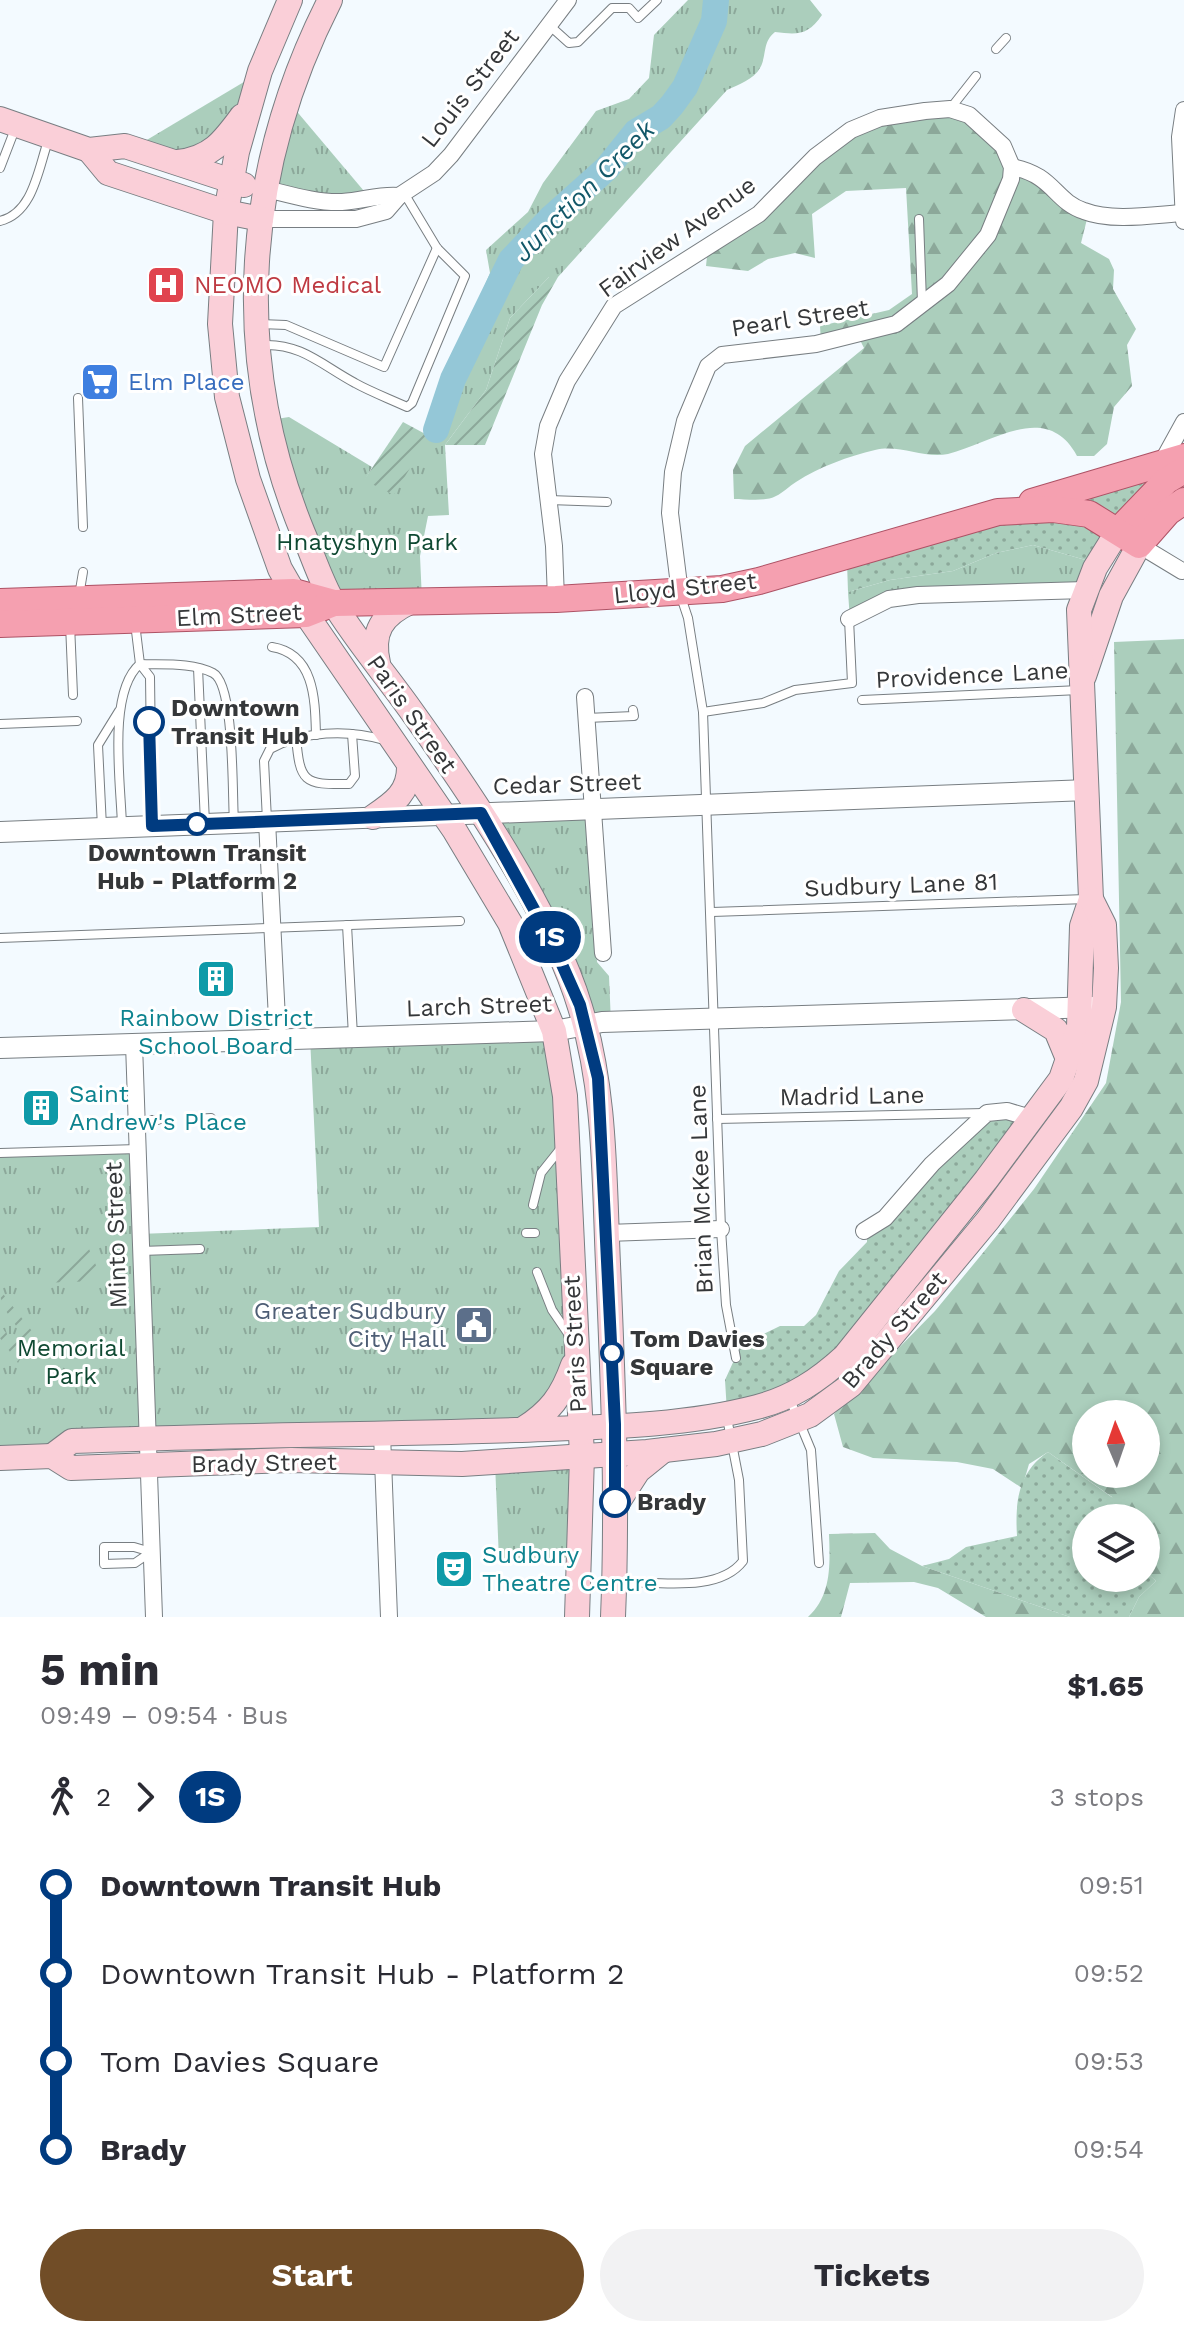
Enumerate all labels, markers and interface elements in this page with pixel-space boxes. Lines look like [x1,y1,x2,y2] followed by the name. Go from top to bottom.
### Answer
[415,23,525,153] street label: Louis Street
[507,114,661,268] water label: Junction Creek
[593,171,761,303] street label: Fairview Avenue
[145,264,187,306] hospital icon: NEOMO Medical
[194,271,382,299] place label: NEOMO Medical
[729,293,871,343] street label: Pearl Street
[79,361,121,403] supermarket icon: Elm Place
[128,368,245,396] place label: Elm Place
[276,528,458,556] park label: Hnatyshyn Park
[612,567,758,609] street label: Lloyd Street
[175,598,303,632] street label: Elm Street
[361,650,463,778] street label: Paris Street
[875,656,1069,694] street label: Providence Lane
[171,694,309,750] place label: Downtown Transit Hub
[134,707,164,737] marker: Downtown Transit Hub
[492,767,642,801] street label: Cedar Street
[186,813,208,835] marker: Downtown Transit Hub - Platform 2
[88,839,307,895] place label: Downtown Transit Hub - Platform 2
[804,868,998,902] street label: Sudbury Lane 81
[514,911,586,963] line badge: 1S
[535,920,565,953] text: 1S
[195,958,237,1000] building icon: Rainbow District School Board
[406,989,552,1023] street label: Larch Street
[119,1004,313,1060] place label: Rainbow District School Board
[69,1080,247,1136] place label: Saint Andrew's Place
[779,1081,925,1111] street label: Madrid Lane
[683,1084,719,1294] street label: Brian McKee Lane
[20,1087,62,1129] building icon: Saint Andrew's Place
[99,1161,133,1309] street label: Minto Street
[836,1266,952,1394] street label: Brady Street
[557,1275,593,1413] street label: Paris Street
[254,1297,447,1353] place label: Greater Sudbury City Hall
[453,1304,495,1346] public building icon: Greater Sudbury City Hall
[630,1325,765,1381] place label: Tom Davies Square
[17,1334,126,1390] park label: Memorial Park
[601,1342,623,1364] marker: Tom Davies Square
[1072,1400,1160,1488] north arrow
[1072,1400,1160,1592] map controls
[191,1448,337,1478] street label: Brady Street
[600,1487,630,1517] marker: Brady
[637,1488,706,1516] place label: Brady
[1072,1504,1160,1592] button: layers
[482,1541,658,1597] place label: Sudbury Theatre Centre
[433,1548,475,1590] theatre icon: Sudbury Theatre Centre
[40,1644,160,1696] text: 5 min
[1067,1668,1144,1703] text: $1.65
[40,1700,288,1730] text: 09:49 – 09:54 · Bus
[40,1775,84,1819] icon: walk
[123,1775,167,1819] icon: forward
[195,1780,225,1813] text: 1S
[96,1782,111,1812] text: 2
[1050,1782,1144,1812] text: 3 stops
[100,1868,441,1903] text: Downtown Transit Hub
[1079,1870,1144,1900] text: 09:51
[100,1956,624,1991] text: Downtown Transit Hub - Platform 2
[1074,1958,1144,1988] text: 09:52
[100,2044,379,2079] text: Tom Davies Square
[1074,2046,1144,2076] text: 09:53
[100,2132,186,2167] text: Brady
[1073,2134,1144,2164] text: 09:54
[40,2229,584,2321] button: Start
[600,2229,1144,2321] button: Tickets

